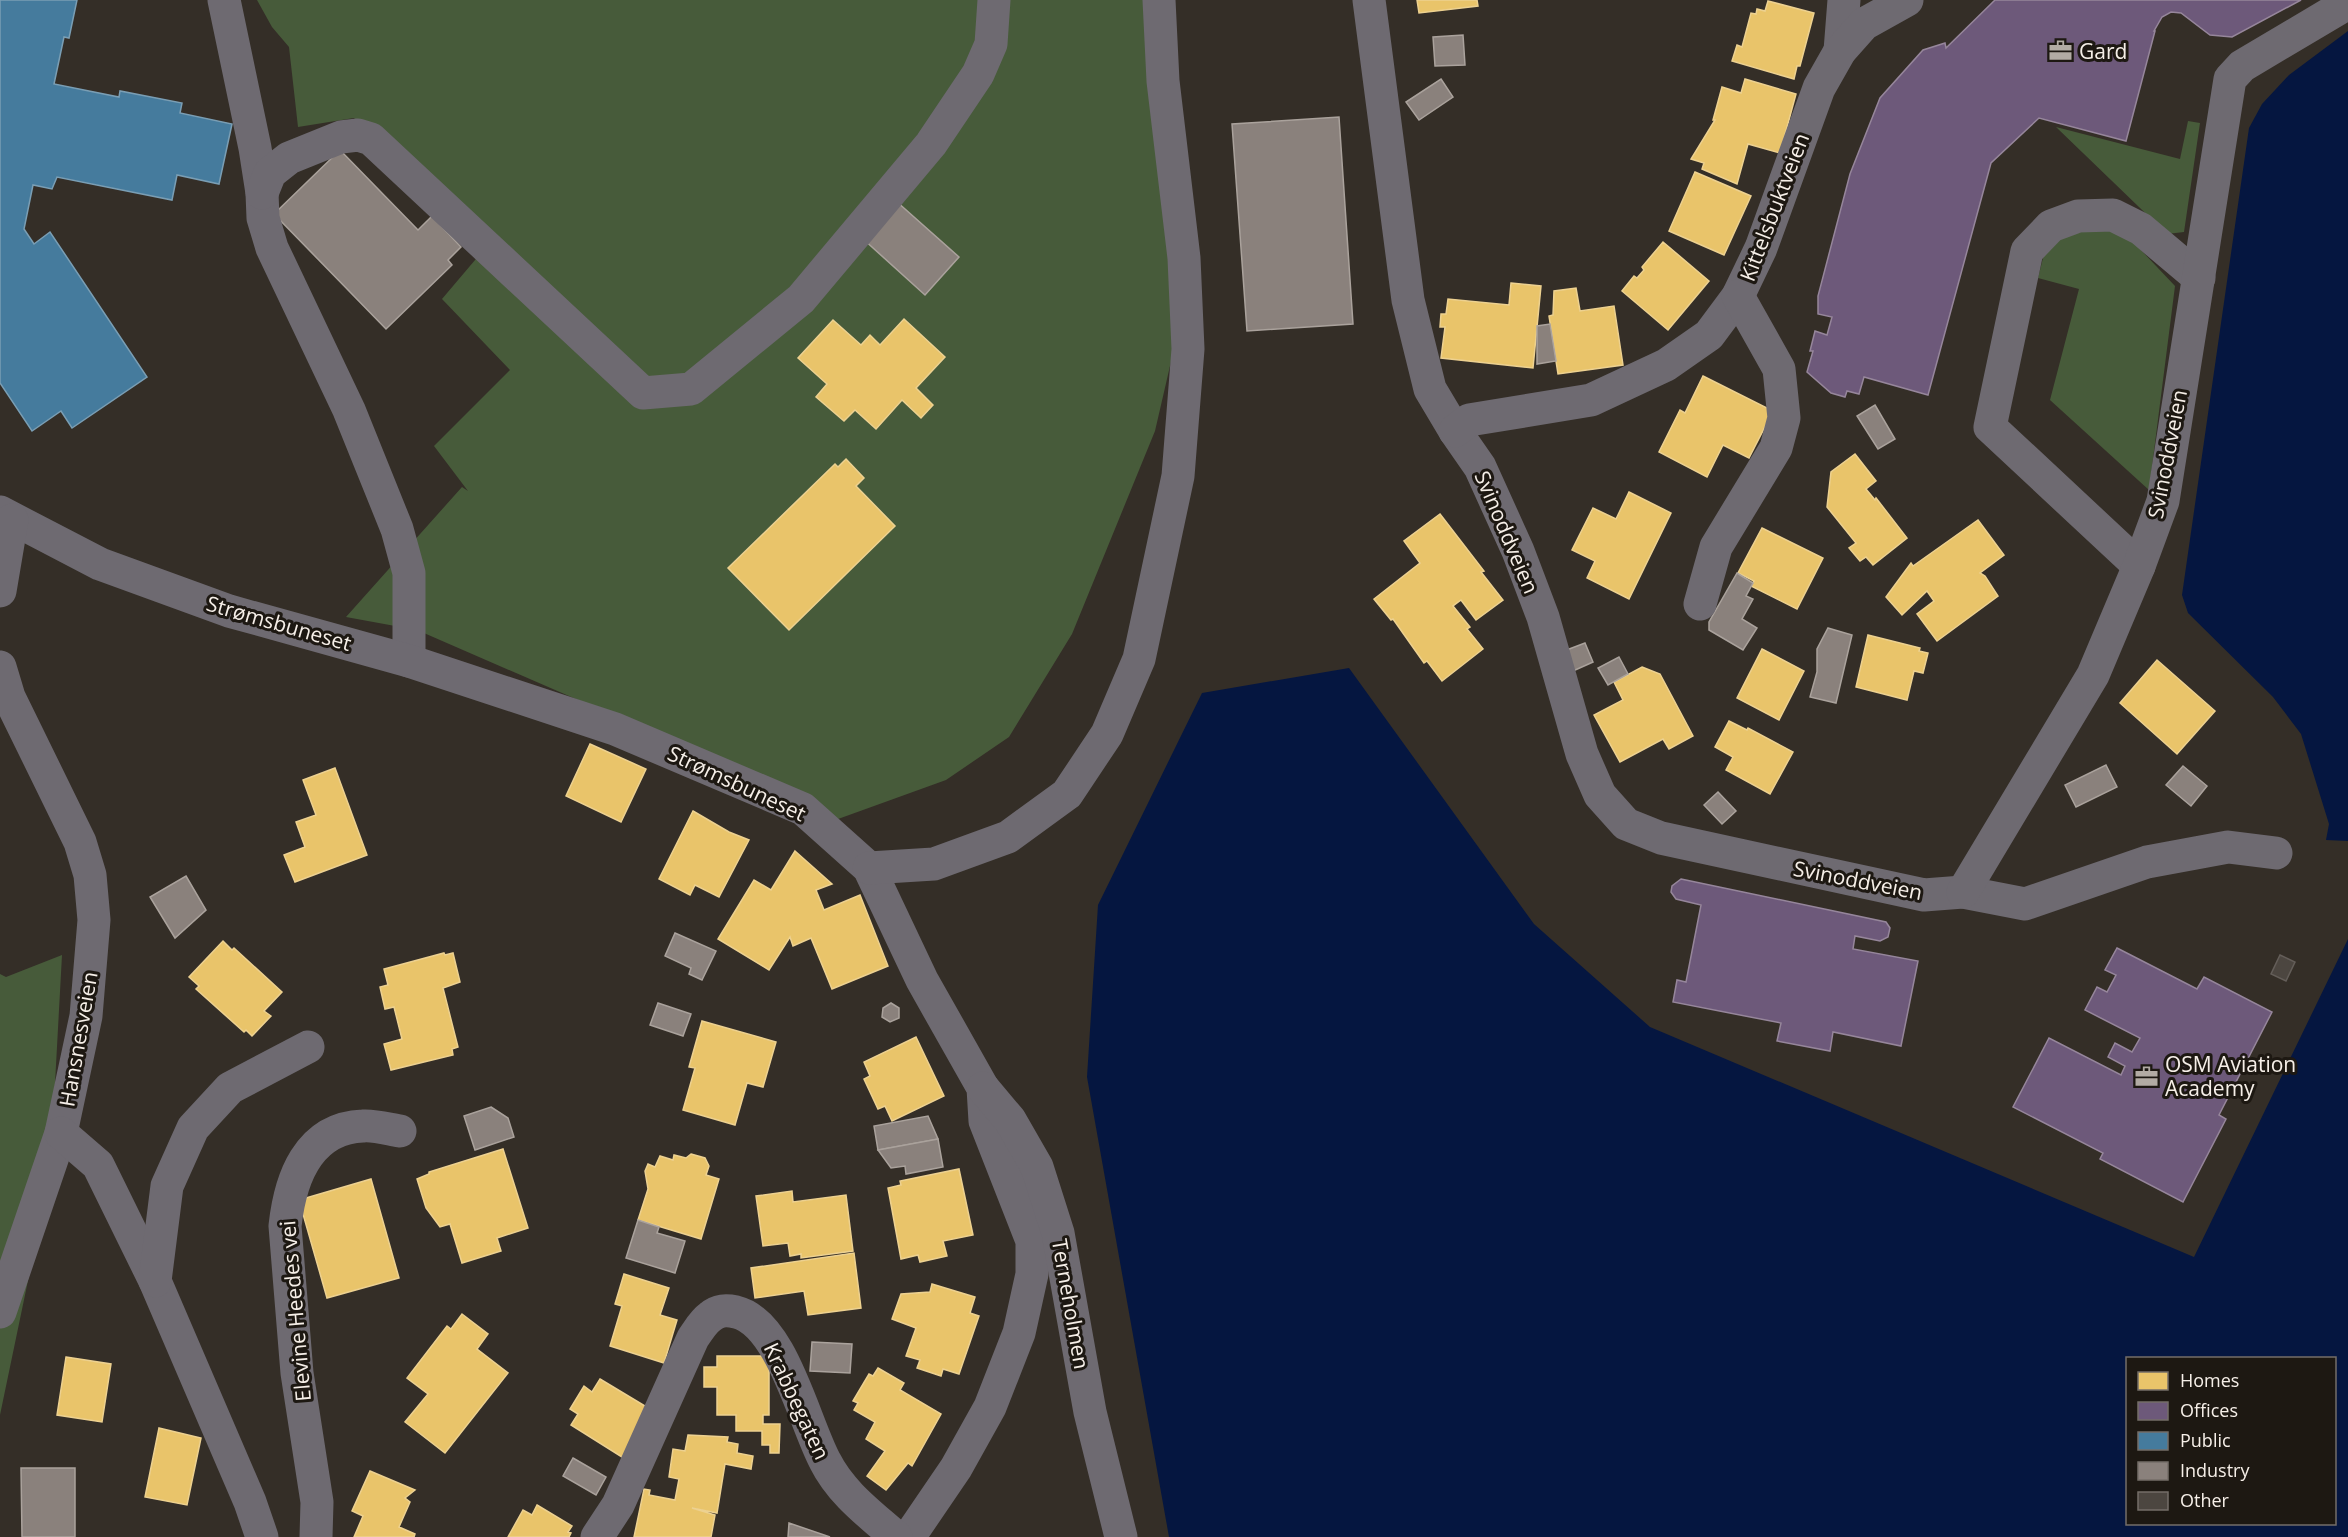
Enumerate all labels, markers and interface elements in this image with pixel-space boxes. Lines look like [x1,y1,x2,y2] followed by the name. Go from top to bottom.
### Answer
[2079,37,2127,65] place label: Gard
[2048,38,2074,64] office icon: Gard
[1733,129,1815,285] street label: Kittelsbuktveien
[2141,387,2193,521] street label: Svinoddveien
[1469,466,1545,598] street label: Svinoddveien
[203,589,355,657] street label: Strømsbuneset
[663,739,811,827] street label: Strømsbuneset
[1791,854,1925,906] street label: Svinoddveien
[52,969,104,1109] street label: Hansnesveien
[2165,1050,2296,1102] place label: OSM Aviation Academy
[2134,1063,2160,1089] office icon: OSM Aviation Academy
[273,1219,317,1403] street label: Elevine Heedes vei
[1046,1237,1096,1371] street label: Terneholmen
[758,1338,836,1464] street label: Krabbegaten
[2126,1357,2336,1525] legend
[2180,1368,2239,1392] text: Homes
[2180,1398,2238,1422] text: Offices
[2180,1428,2231,1452] text: Public
[2180,1458,2250,1482] text: Industry
[2180,1488,2230,1512] text: Other

